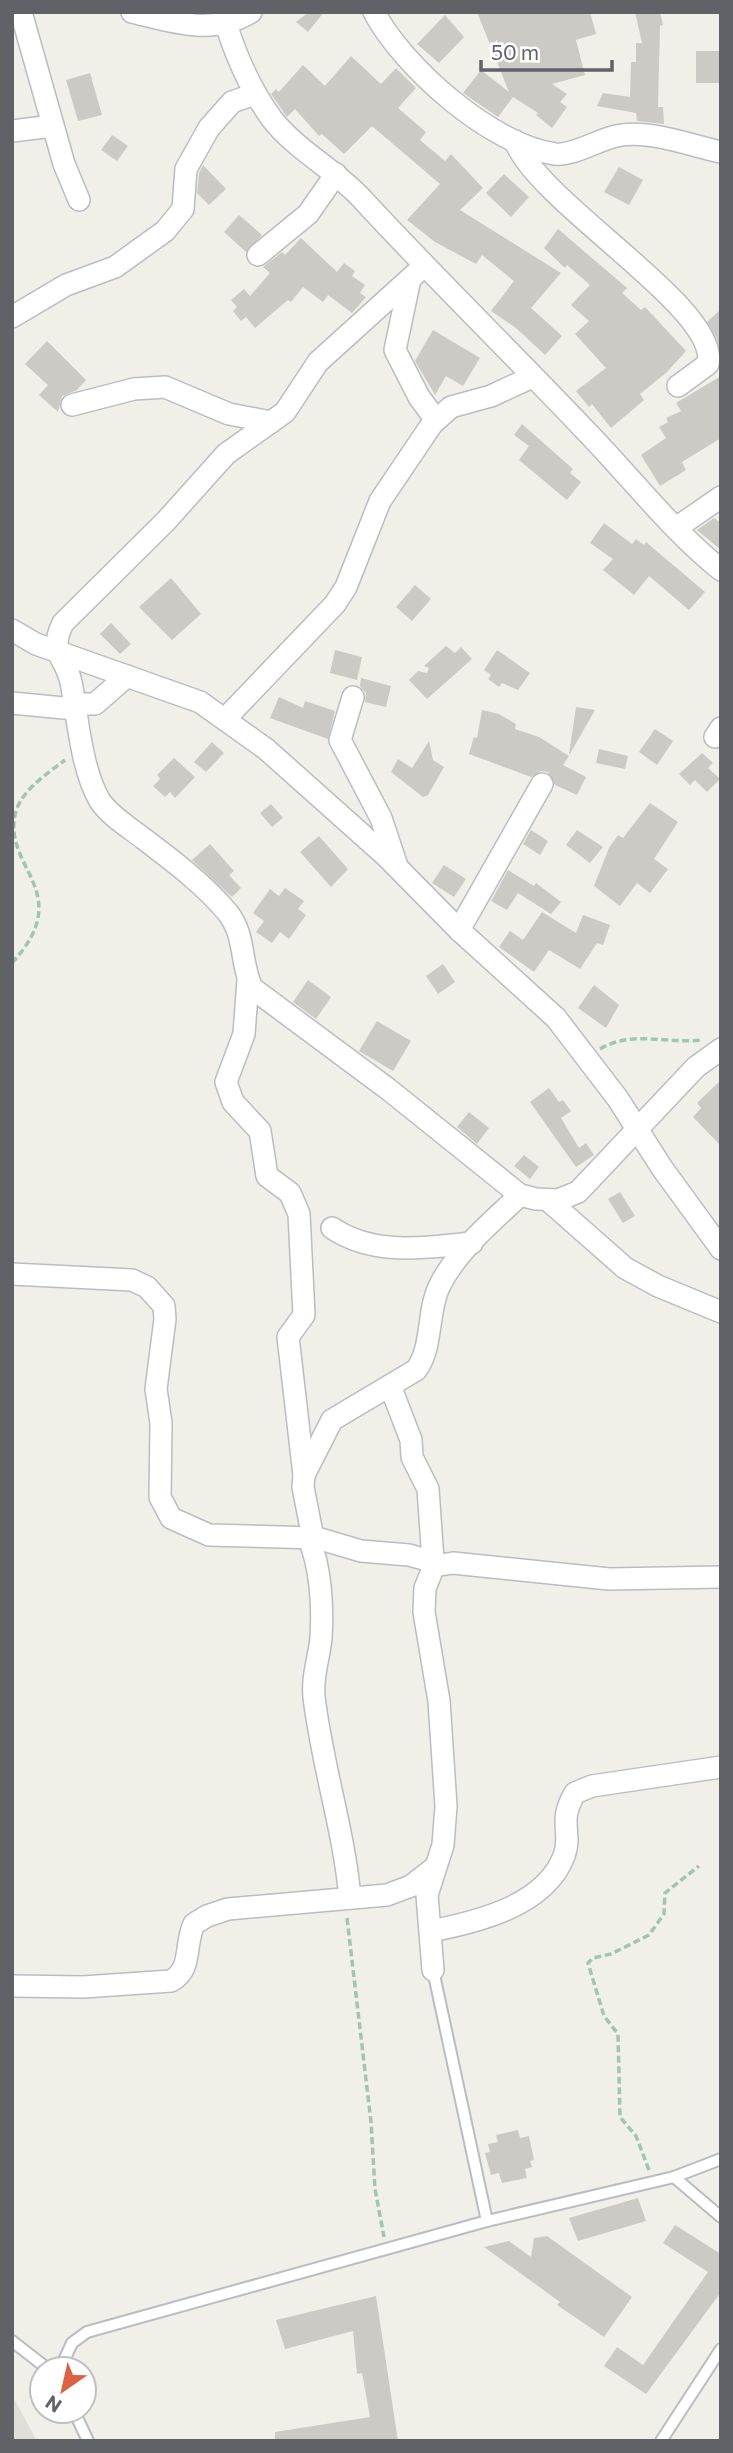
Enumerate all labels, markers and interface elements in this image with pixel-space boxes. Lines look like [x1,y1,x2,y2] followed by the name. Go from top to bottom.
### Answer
[481,28,612,72] scale bar
[491,39,539,64] text: 50 m
[28,2355,98,2425] north arrow
[41,2391,66,2418] text: N

